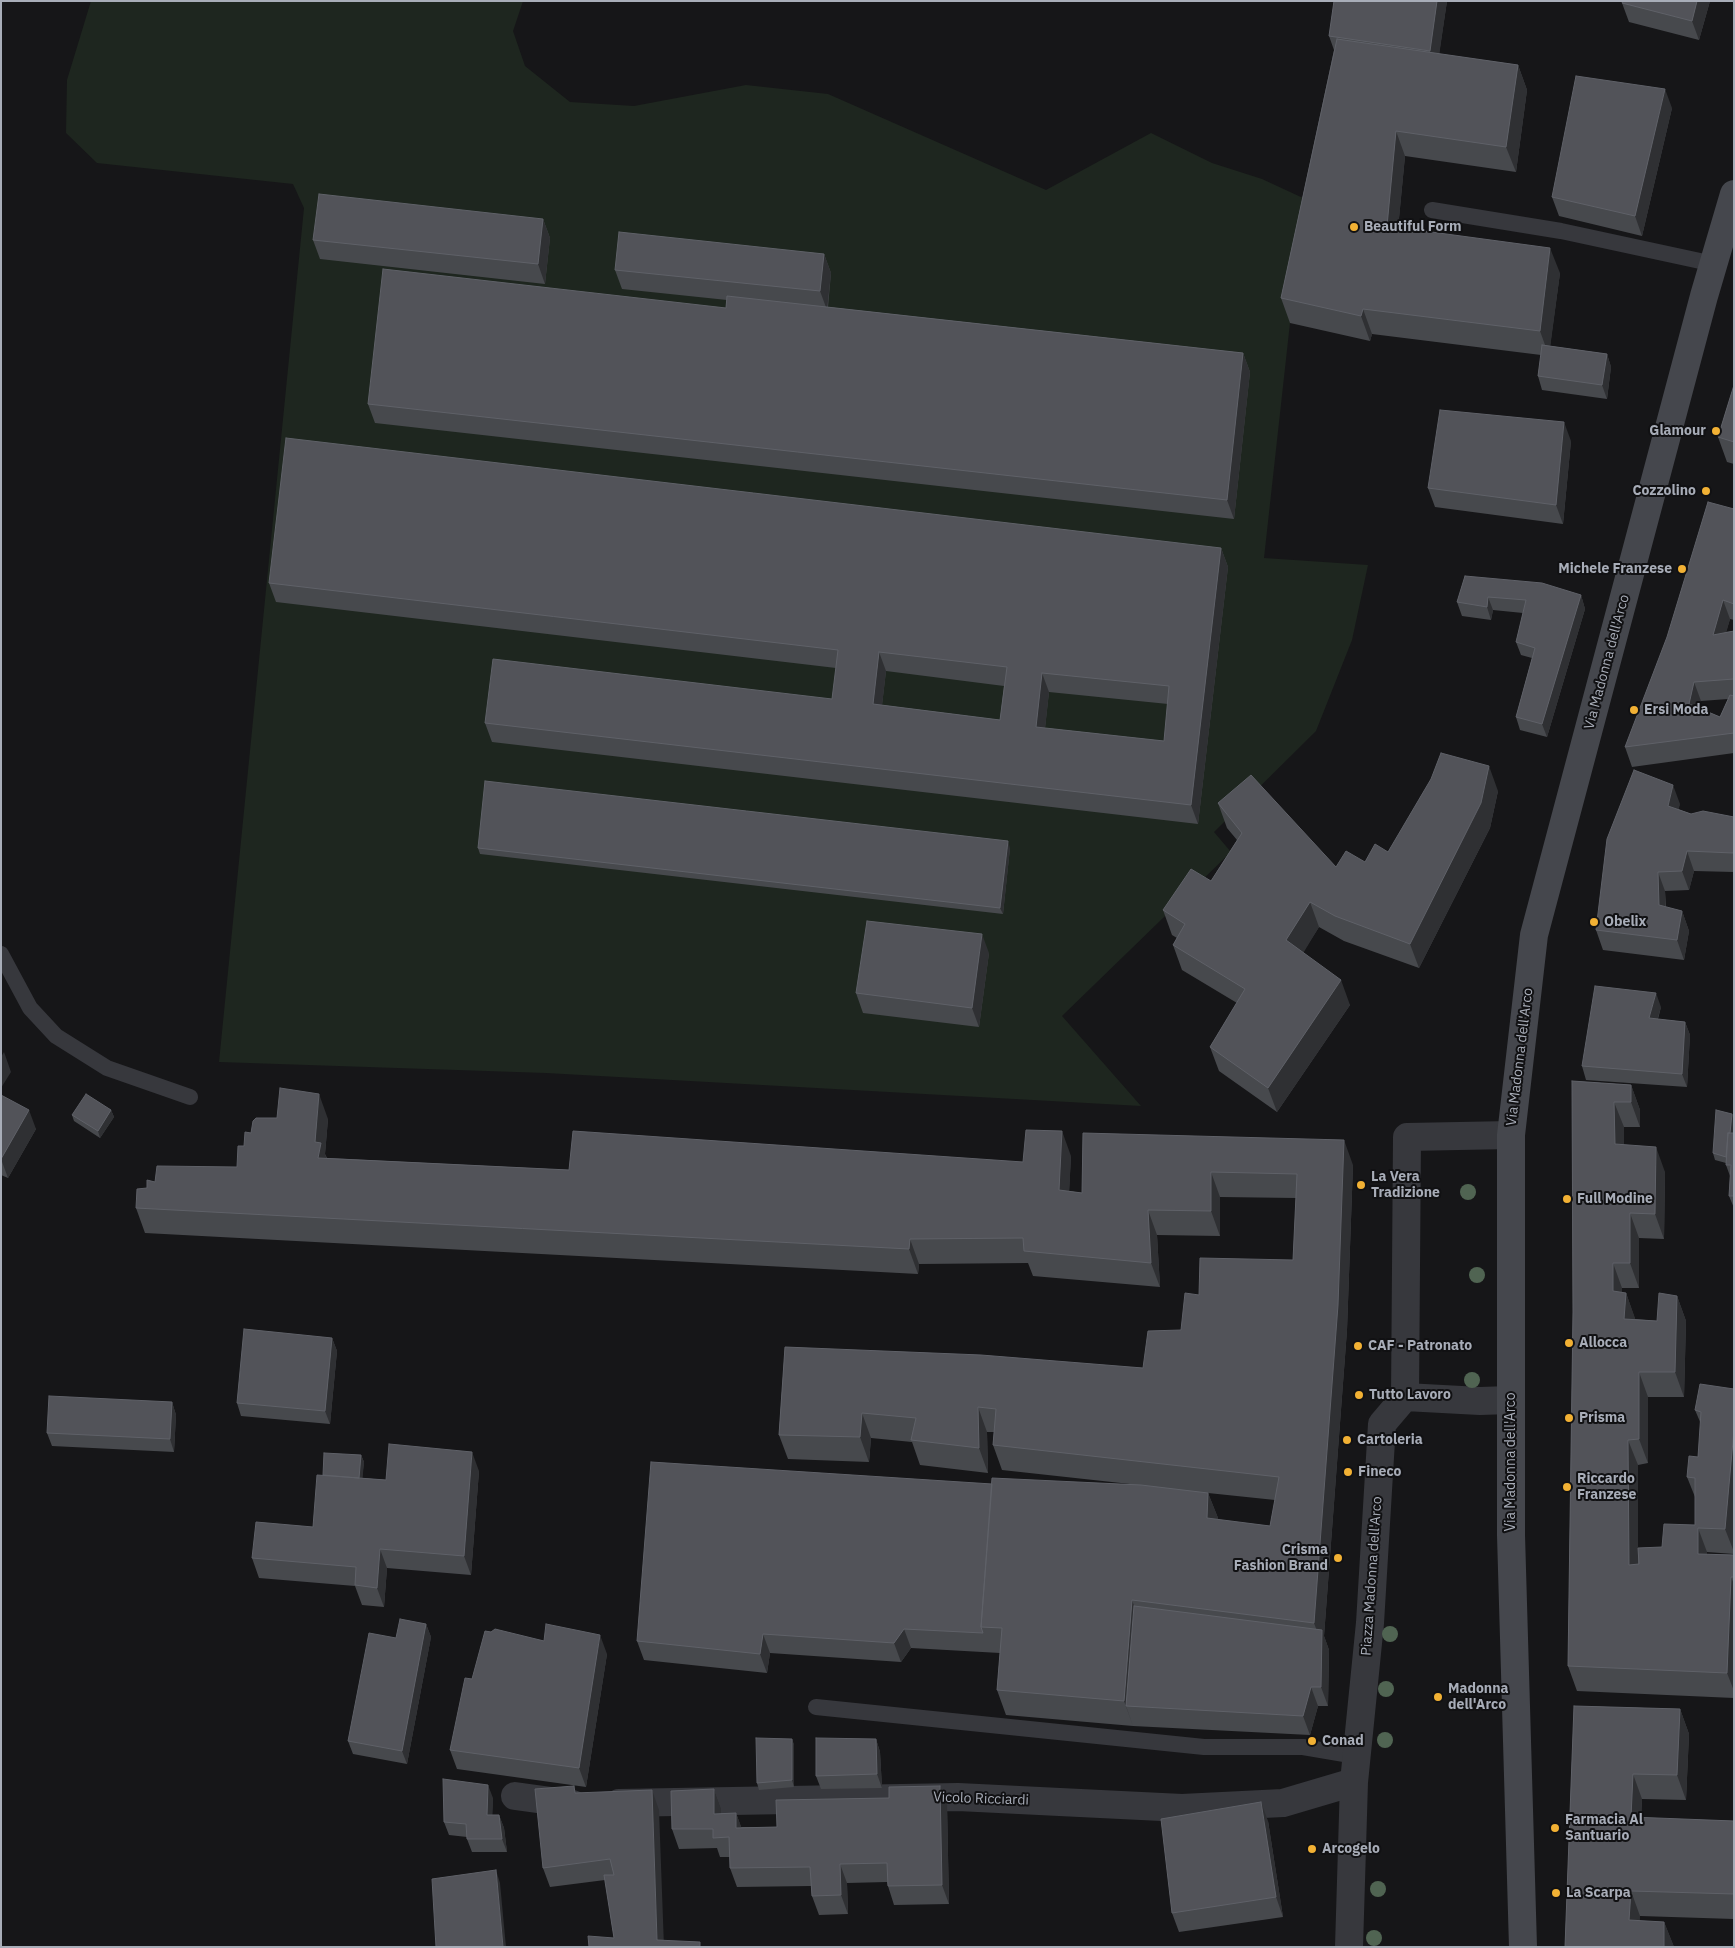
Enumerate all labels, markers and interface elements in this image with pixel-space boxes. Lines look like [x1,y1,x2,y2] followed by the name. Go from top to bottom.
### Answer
[1364,219,1462,235] place label: Beautiful Form
[1348,221,1360,233] marker: Beautiful Form
[1649,423,1706,439] place label: Glamour
[1710,425,1722,437] marker: Glamour
[1632,483,1696,499] place label: Cozzolino
[1700,485,1712,497] marker: Cozzolino
[1558,561,1672,577] place label: Michele Franzese
[1676,563,1688,575] marker: Michele Franzese
[1581,593,1633,731] street label: Via Madonna dell'Arco
[1644,702,1708,718] place label: Ersi Moda
[1628,704,1640,716] marker: Ersi Moda
[1604,914,1646,930] place label: Obelix
[1588,916,1600,928] marker: Obelix
[1503,987,1537,1127] street label: Via Madonna dell'Arco
[1371,1169,1440,1202] place label: La Vera Tradizione
[1355,1179,1367,1191] marker: La Vera Tradizione
[1577,1191,1653,1207] place label: Full Modine
[1561,1193,1573,1205] marker: Full Modine
[1579,1335,1627,1351] place label: Allocca
[1563,1337,1575,1349] marker: Allocca
[1368,1338,1472,1354] place label: CAF - Patronato
[1352,1340,1364,1352] marker: CAF - Patronato
[1369,1387,1451,1403] place label: Tutto Lavoro
[1353,1389,1365,1401] marker: Tutto Lavoro
[1503,1392,1519,1532] street label: Via Madonna dell'Arco
[1579,1410,1625,1426] place label: Prisma
[1563,1412,1575,1424] marker: Prisma
[1357,1432,1423,1448] place label: Cartoleria
[1341,1434,1353,1446] marker: Cartoleria
[1358,1464,1401,1480] place label: Fineco
[1342,1466,1354,1478] marker: Fineco
[1577,1471,1636,1504] place label: Riccardo Franzese
[1561,1481,1573,1493] marker: Riccardo Franzese
[1358,1496,1386,1656] street label: Piazza Madonna dell'Arco
[1234,1542,1328,1574] place label: Crisma Fashion Brand
[1332,1552,1344,1564] marker: Crisma Fashion Brand
[1448,1681,1508,1714] place label: Madonna dell'Arco
[1432,1691,1444,1703] marker: Madonna dell'Arco
[1322,1733,1364,1749] place label: Conad
[1306,1735,1318,1747] marker: Conad
[933,1789,1029,1809] street label: Vicolo Ricciardi
[1565,1812,1643,1844] place label: Farmacia Al Santuario
[1549,1822,1561,1834] marker: Farmacia Al Santuario
[1322,1841,1380,1857] place label: Arcogelo
[1306,1843,1318,1855] marker: Arcogelo
[1566,1885,1631,1901] place label: La Scarpa
[1550,1887,1562,1899] marker: La Scarpa

